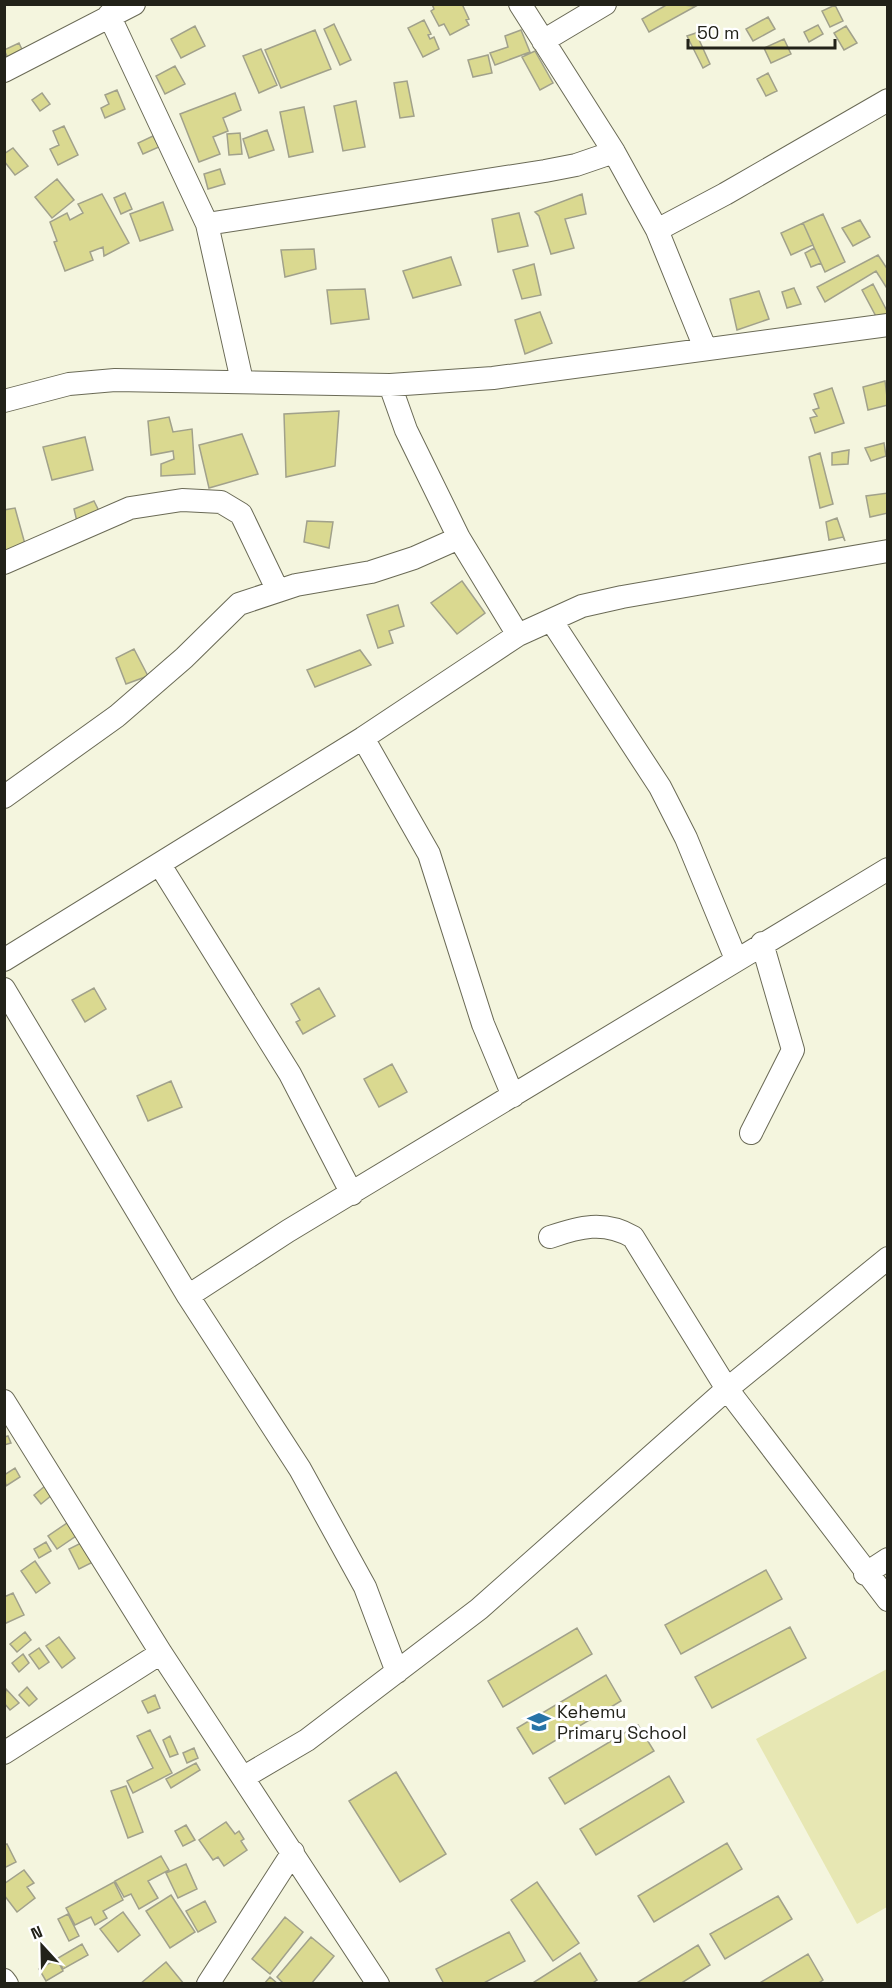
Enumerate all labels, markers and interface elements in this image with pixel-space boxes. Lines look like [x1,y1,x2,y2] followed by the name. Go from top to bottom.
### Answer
[688,12,835,50] scale bar
[697,21,739,44] text: 50 m
[557,1700,687,1744] place label: Kehemu Primary School
[526,1709,552,1735] school or university icon: Kehemu Primary School
[12,1916,72,1976] north arrow
[28,1921,45,1944] text: N

